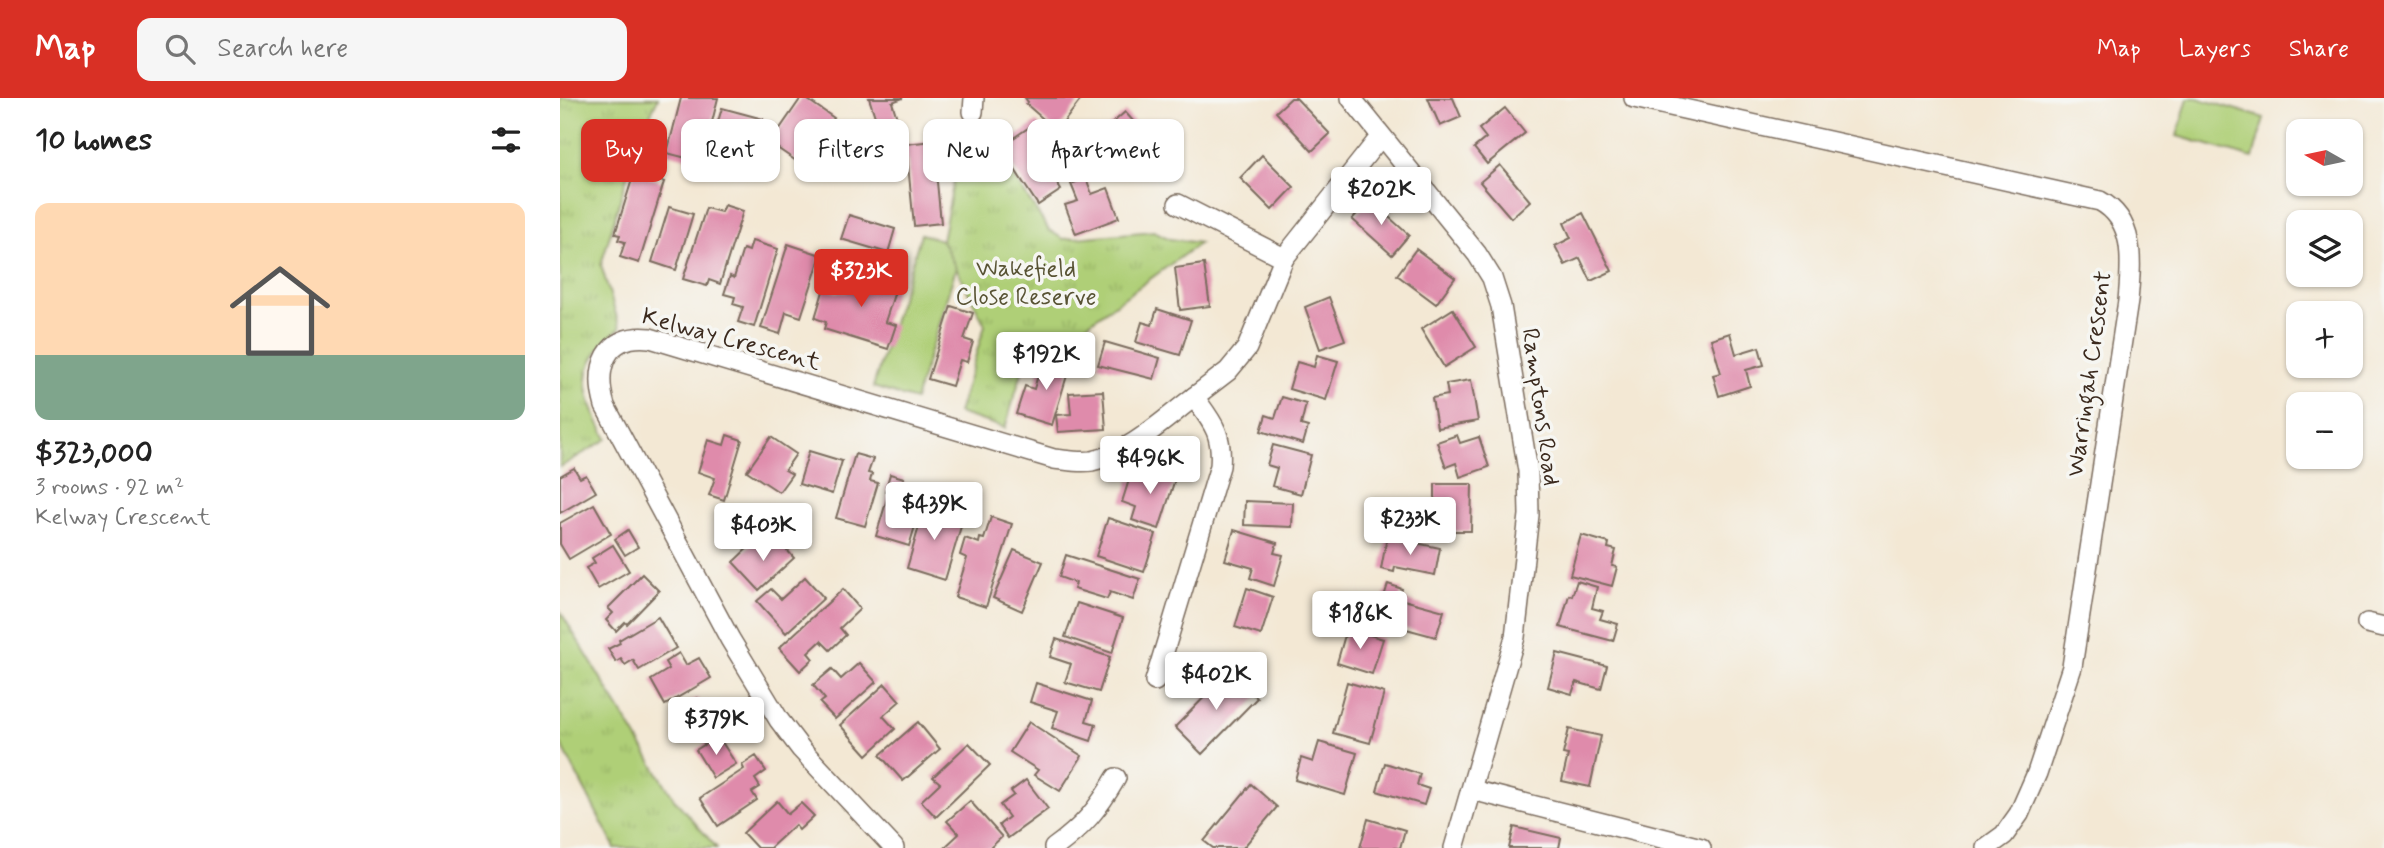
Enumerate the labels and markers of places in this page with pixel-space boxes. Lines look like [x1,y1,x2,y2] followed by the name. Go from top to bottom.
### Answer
[1332,167,1430,227] pin: $202K
[812,250,910,309] pin: $323K
[997,332,1095,392] pin: $192K
[1101,436,1199,496] pin: $496K
[885,482,983,542] pin: $439K
[1361,498,1459,557] pin: $233K
[714,504,812,563] pin: $403K
[1311,592,1409,651] pin: $186K
[1167,652,1265,712] pin: $402K
[667,698,765,757] pin: $379K

